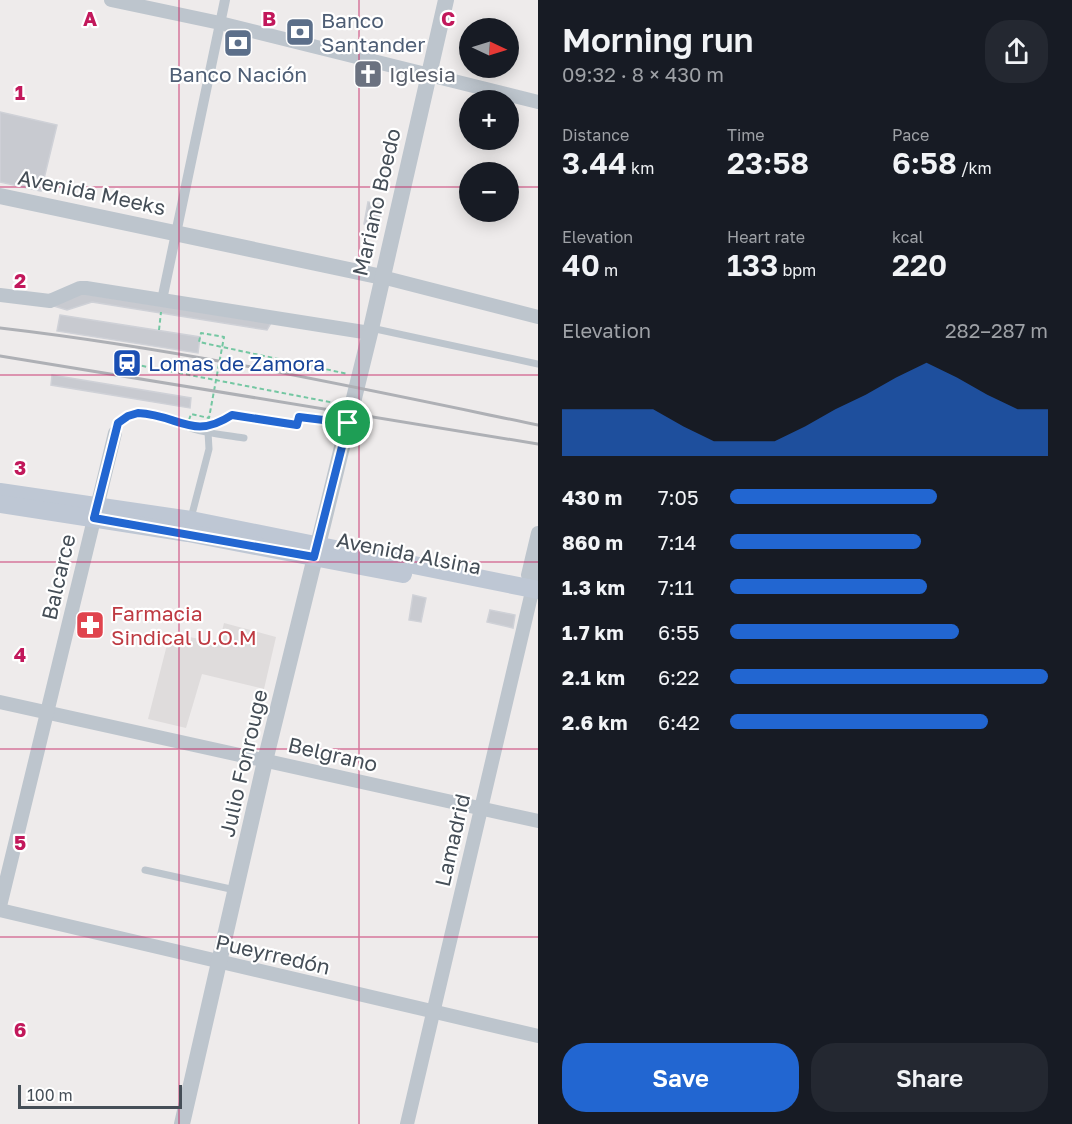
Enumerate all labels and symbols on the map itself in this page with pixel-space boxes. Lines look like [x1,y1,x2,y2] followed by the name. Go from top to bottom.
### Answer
[83,6,97,30] text: A
[262,6,276,30] text: B
[441,6,455,30] text: C
[321,7,425,57] place label: Banco Santander
[284,16,316,48] bank icon: Banco Santander
[459,18,519,78] north arrow
[222,27,254,59] bank icon: Banco Nación
[352,58,384,90] church icon: Iglesia
[169,61,307,87] place label: Banco Nación
[389,61,456,87] place label: Iglesia
[15,80,25,104] text: 1
[346,126,406,278] street label: Mariano Boedo
[16,164,168,220] street label: Avenida Meeks
[14,268,26,292] text: 2
[111,347,143,379] station icon: Lomas de Zamora
[148,350,325,376] place label: Lomas de Zamora
[322,397,373,448] pin
[14,455,26,479] text: 3
[334,526,484,580] street label: Avenida Alsina
[36,532,80,622] street label: Balcarce
[111,600,257,650] place label: Farmacia Sindical U.O.M
[74,609,106,641] pharmacy icon: Farmacia Sindical U.O.M
[14,642,26,666] text: 4
[213,687,273,839] street label: Julio Fonrouge
[286,731,380,777] street label: Belgrano
[429,791,475,889] street label: Lamadrid
[14,830,26,854] text: 5
[213,928,333,980] street label: Pueyrredón
[14,1017,26,1041] text: 6
[18,1082,182,1110] scale bar

